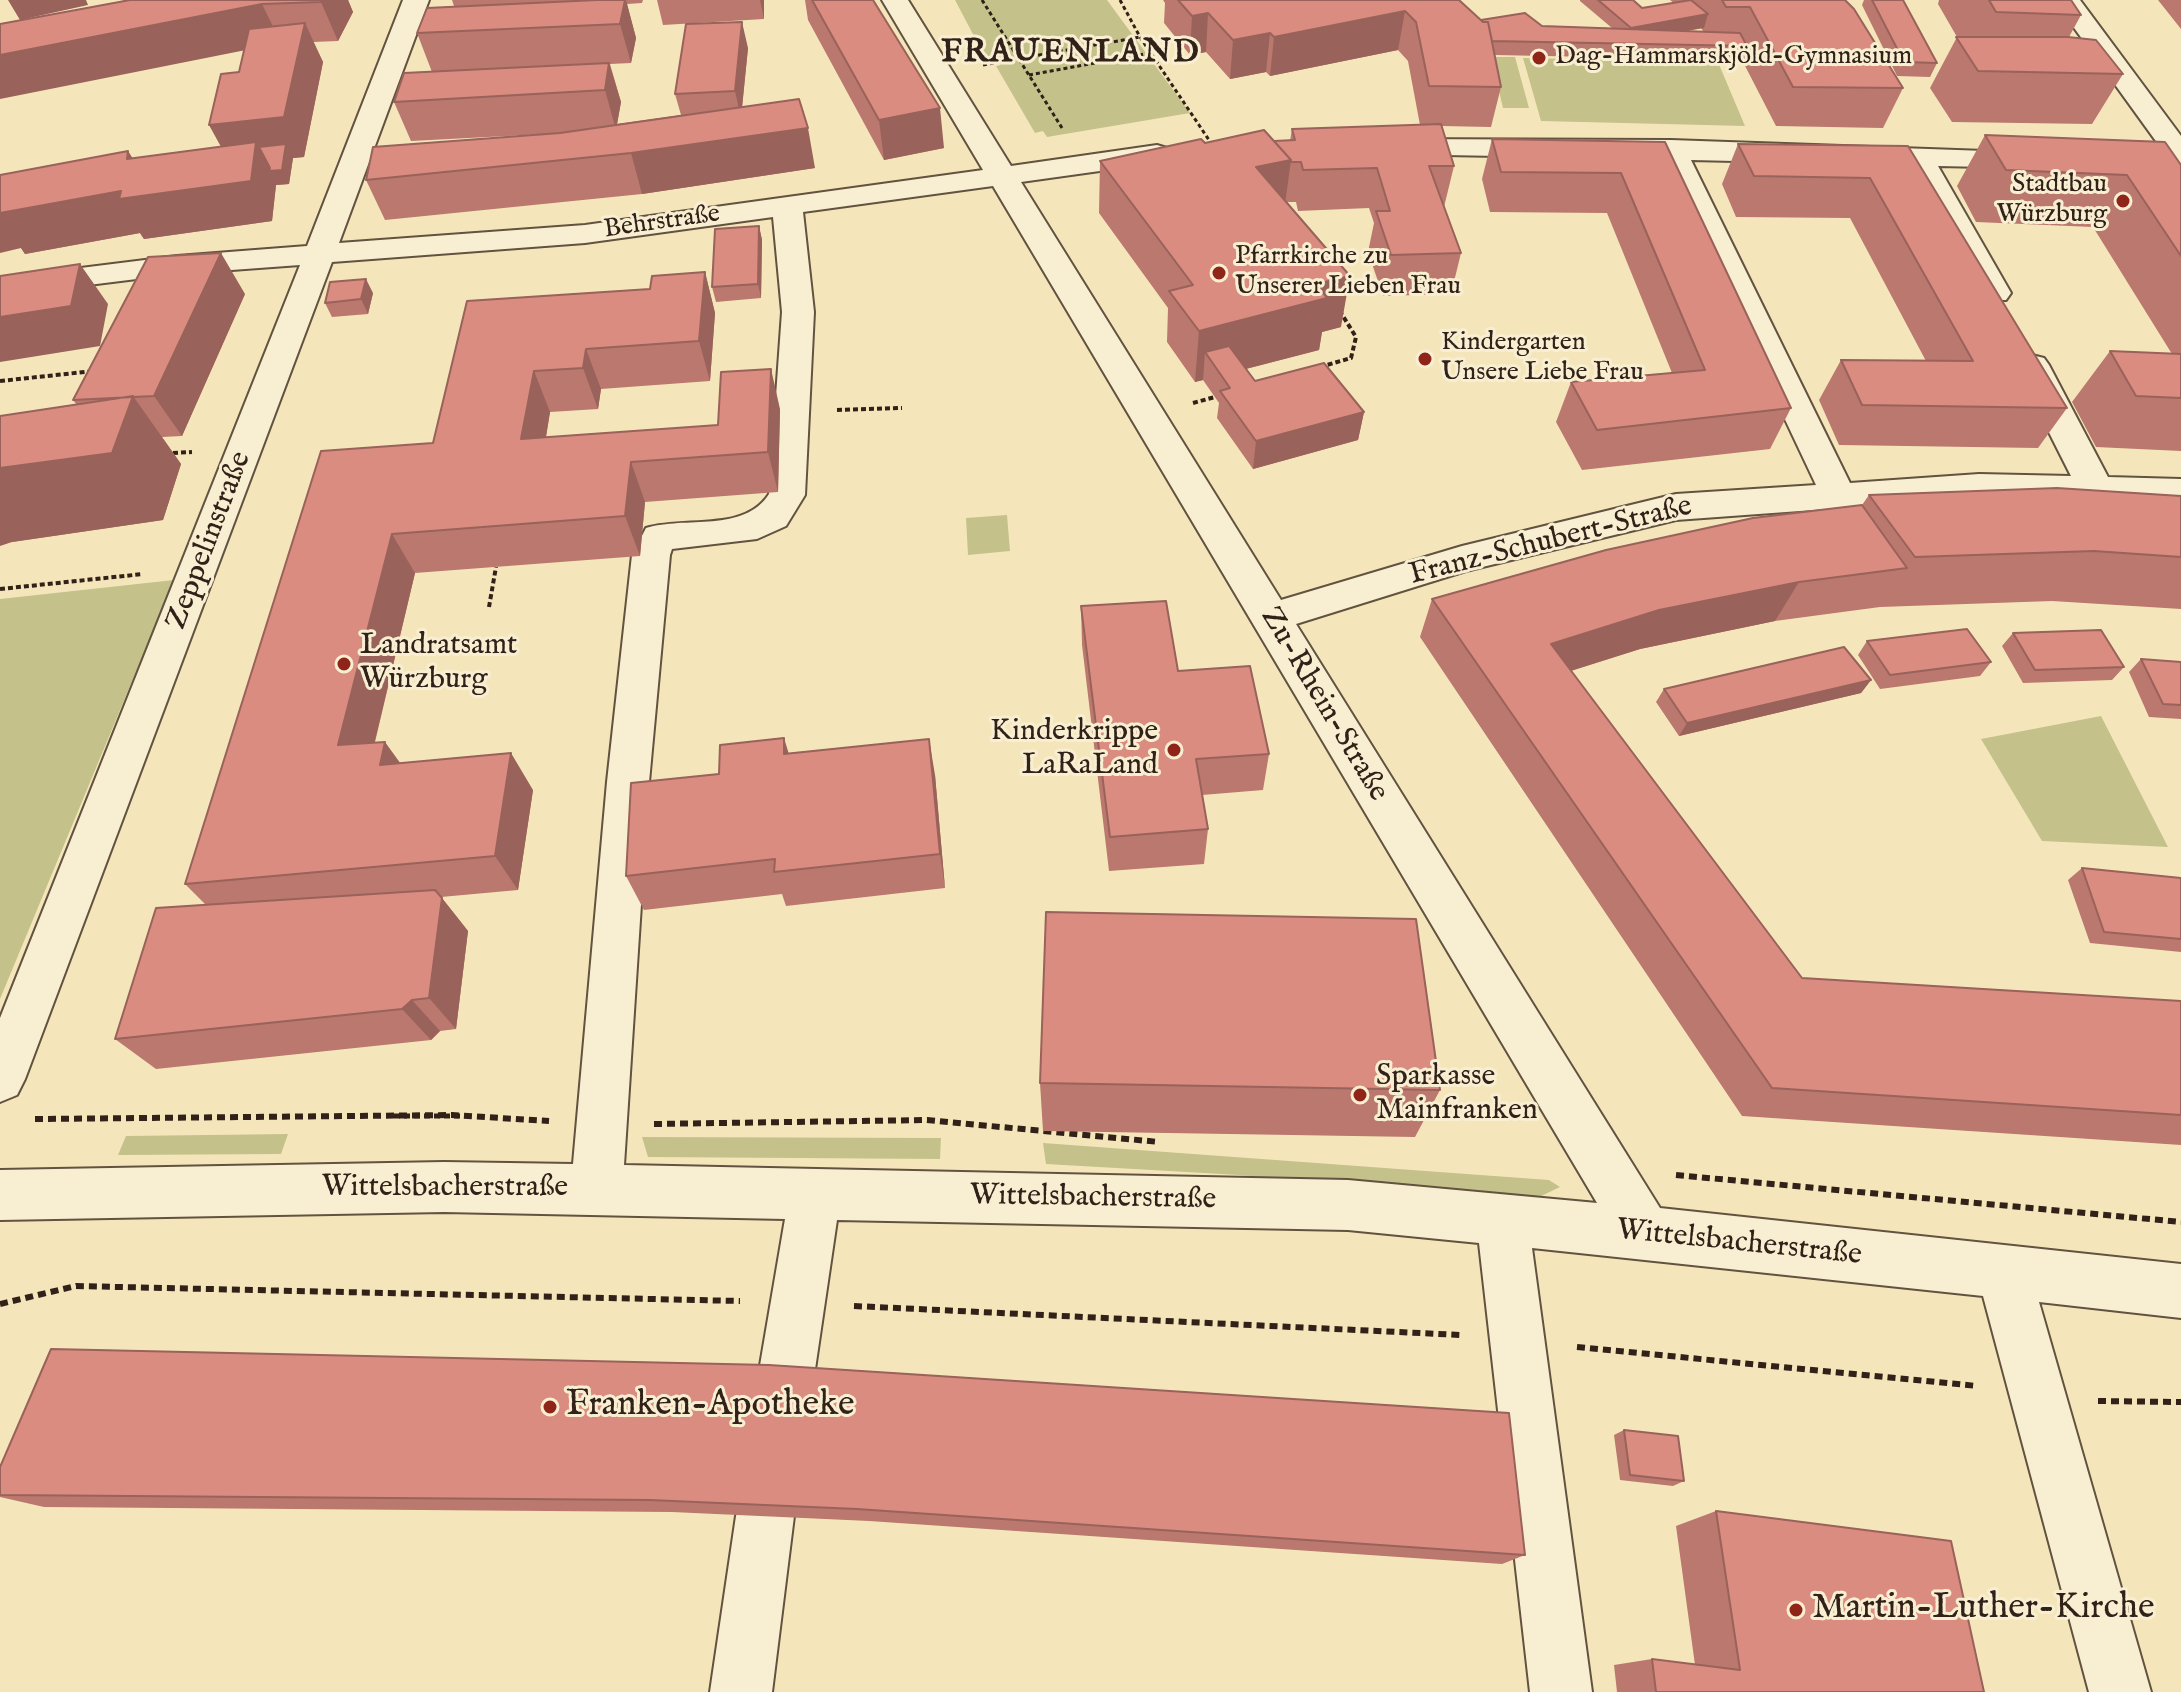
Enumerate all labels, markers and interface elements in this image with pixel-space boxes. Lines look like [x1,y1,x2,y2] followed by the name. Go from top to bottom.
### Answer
[941,35,1201,73] district label: FRAUENLAND
[1555,42,1912,74] place label: Dag-Hammarskjöld-Gymnasium
[1530,49,1548,67] marker: Dag-Hammarskjöld-Gymnasium
[1996,170,2107,232] place label: Stadtbau Würzburg
[2114,192,2132,210] marker: Stadtbau Würzburg
[602,199,722,247] street label: Behrstraße
[1235,242,1461,304] place label: Pfarrkirche zu Unserer Lieben Frau
[1210,264,1228,282] marker: Pfarrkirche zu Unserer Lieben Frau
[1441,328,1644,390] place label: Kindergarten Unsere Liebe Frau
[1416,350,1434,368] marker: Kindergarten Unsere Liebe Frau
[160,447,260,635] street label: Zeppelinstraße
[1406,489,1696,595] street label: Franz-Schubert-Straße
[1251,602,1395,808] street label: Zu-Rhein-Straße
[360,629,517,700] place label: Landratsamt Würzburg
[335,655,353,673] marker: Landratsamt Würzburg
[990,715,1158,786] place label: Kinderkrippe LaRaLand
[1165,741,1183,759] marker: Kinderkrippe LaRaLand
[1376,1060,1538,1130] place label: Sparkasse Mainfranken
[1351,1086,1369,1104] marker: Sparkasse Mainfranken
[322,1171,568,1207] street label: Wittelsbacherstraße
[970,1179,1216,1219] street label: Wittelsbacherstraße
[1615,1213,1863,1275] street label: Wittelsbacherstraße
[566,1385,854,1429] place label: Franken-Apotheke
[541,1398,559,1416] marker: Franken-Apotheke
[1812,1588,2155,1632] place label: Martin-Luther-Kirche
[1787,1601,1805,1619] marker: Martin-Luther-Kirche

